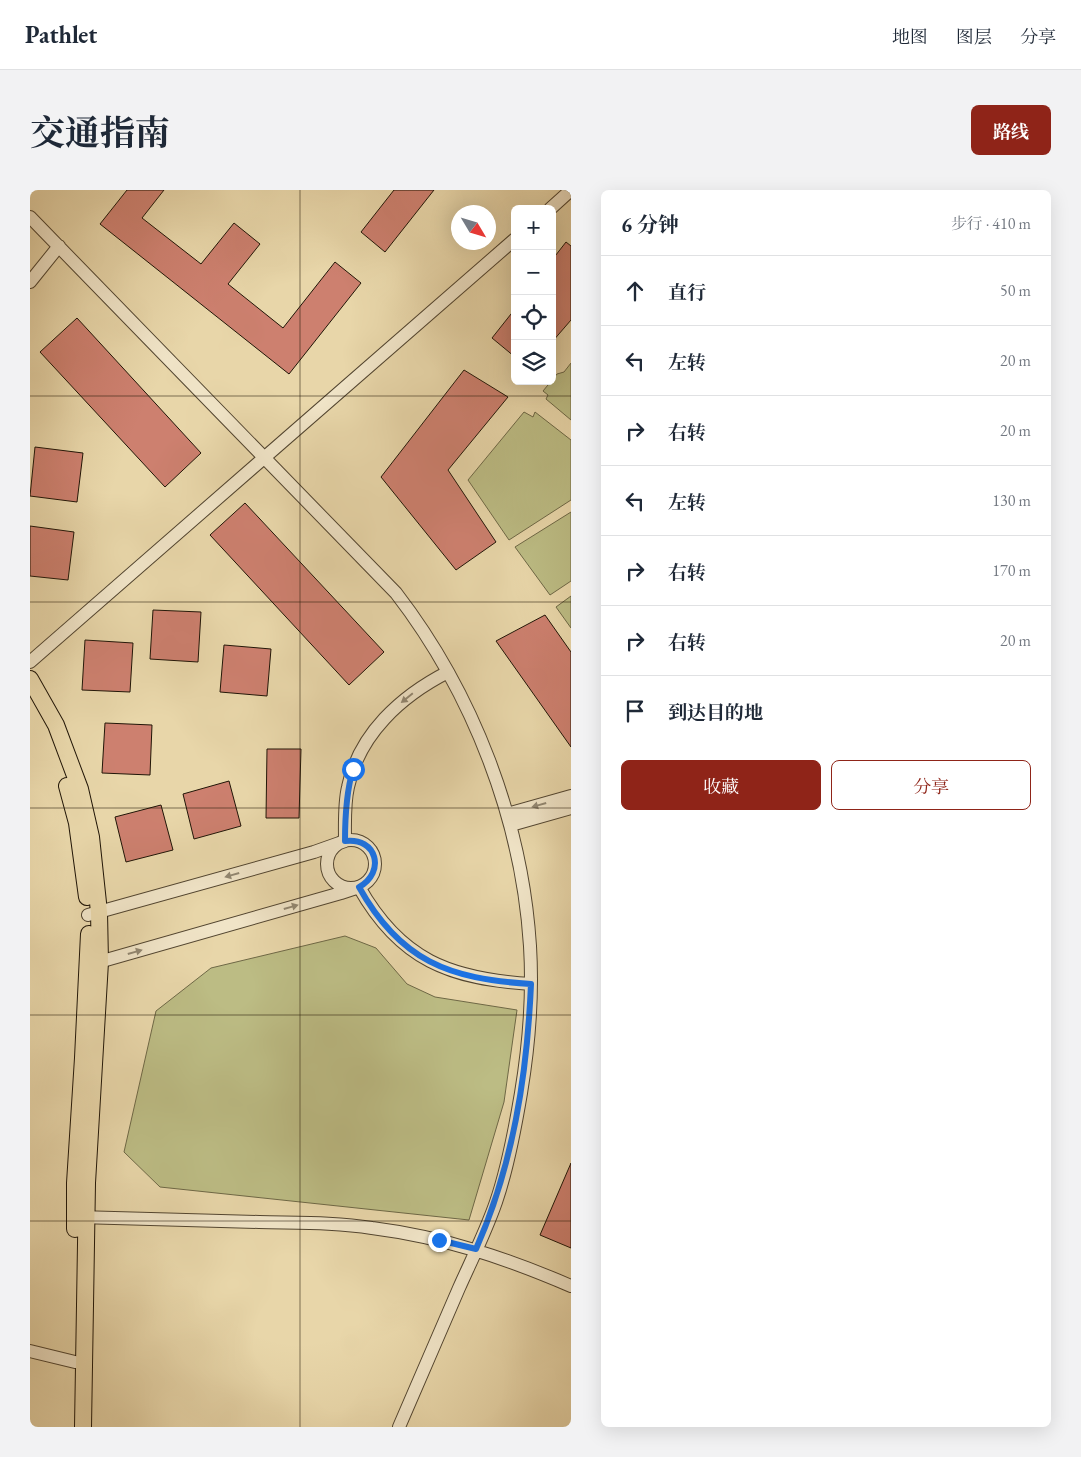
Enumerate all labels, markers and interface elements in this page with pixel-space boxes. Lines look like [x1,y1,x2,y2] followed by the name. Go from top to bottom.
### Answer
[25,19,97,50] text: Pathlet
[892,25,928,48] text: 地图
[956,25,992,48] text: 图层
[1020,25,1056,48] text: 分享
[971,105,1051,155] button: 路线
[30,110,170,155] text: 交通指南
[451,205,496,250] north arrow
[511,205,556,385] map controls
[511,205,556,250] button: +
[621,211,679,238] text: 6 分钟
[951,213,1031,234] text: 步行 · 410 m
[511,250,556,295] button: −
[621,277,649,305] icon: ahead
[668,280,706,305] text: 直行
[1000,280,1031,301] text: 50 m
[511,295,556,340] button: locate
[511,340,556,385] button: layers
[621,347,649,375] icon: left
[668,350,706,375] text: 左转
[1000,350,1031,371] text: 20 m
[621,417,649,445] icon: right
[668,420,706,445] text: 右转
[1000,420,1031,441] text: 20 m
[621,487,649,515] icon: left
[668,490,706,515] text: 左转
[992,490,1031,511] text: 130 m
[621,557,649,585] icon: right
[668,560,706,585] text: 右转
[992,560,1031,581] text: 170 m
[621,627,649,655] icon: right
[668,630,706,655] text: 右转
[1000,630,1031,651] text: 20 m
[400,692,413,703] one-way arrow
[621,697,649,725] icon: arrive
[668,700,763,725] text: 到达目的地
[342,758,365,781] route start
[621,760,821,810] button: 收藏
[831,760,1031,810] button: 分享
[532,802,547,810] one-way arrow
[224,871,239,879] one-way arrow
[284,903,299,911] one-way arrow
[128,947,143,955] one-way arrow
[428,1229,451,1252] route end

